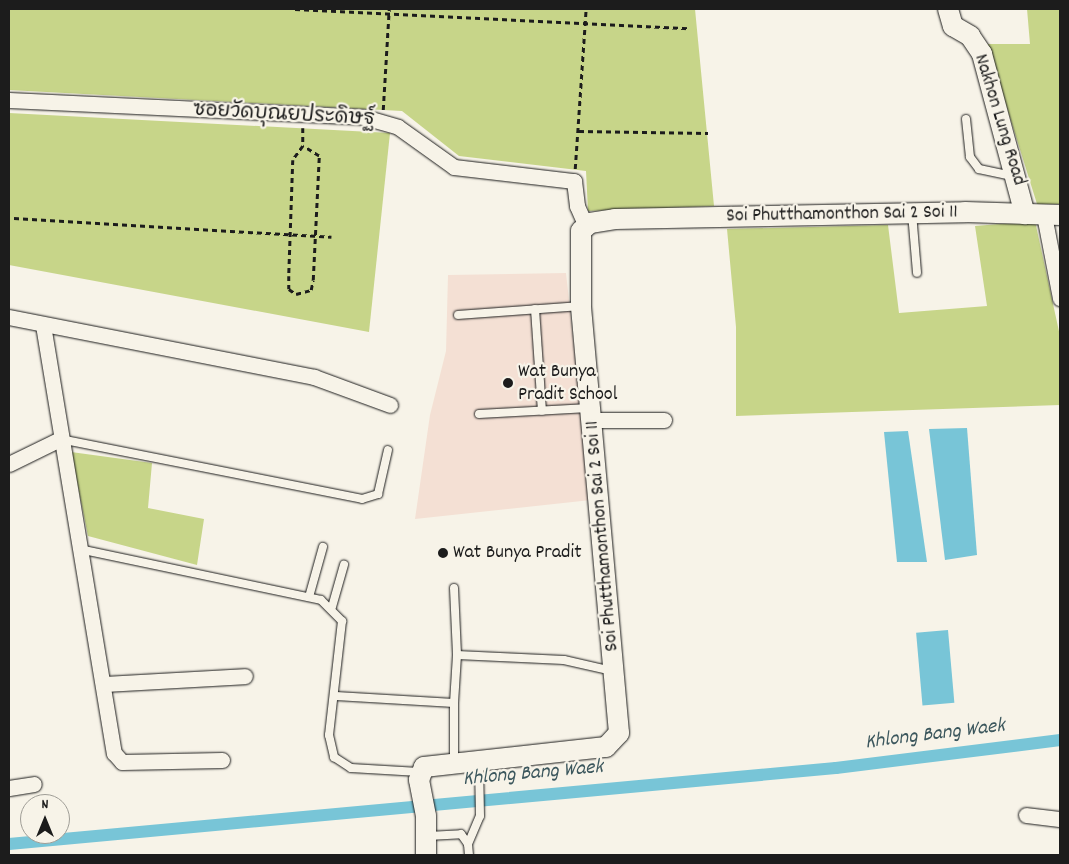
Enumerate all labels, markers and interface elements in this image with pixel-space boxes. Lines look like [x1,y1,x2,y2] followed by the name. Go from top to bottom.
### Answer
[968,51,1030,189] street label: Nakhon Lung Road
[192,99,376,133] street label: ซอยวัดบุณยประดิษฐ์
[726,201,958,229] street label: Soi Phutthamonthon Sai 2 Soi 11
[518,360,617,407] place label: Wat Bunya Pradit School
[502,377,514,389] marker: Wat Bunya Pradit School
[581,420,625,652] street label: Soi Phutthamonthon Sai 2 Soi 11
[453,541,582,565] place label: Wat Bunya Pradit
[437,547,449,559] marker: Wat Bunya Pradit
[864,714,1006,756] water label: Khlong Bang Waek
[462,755,604,793] water label: Khlong Bang Waek
[20,794,70,844] north arrow
[42,795,48,815] text: N

